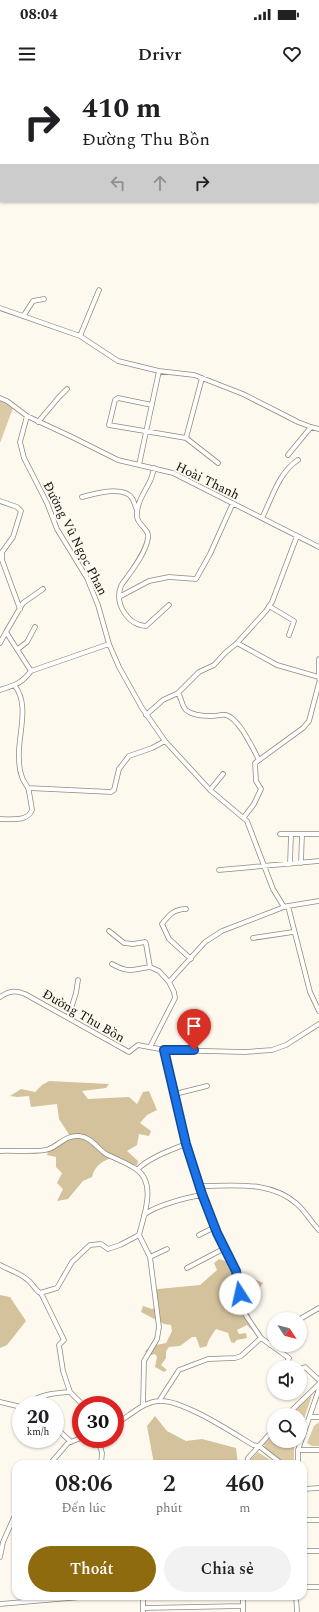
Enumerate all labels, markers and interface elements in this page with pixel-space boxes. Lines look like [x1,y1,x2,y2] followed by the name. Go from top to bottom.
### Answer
[20,3,58,26] text: 08:04
[138,41,181,68] text: Drivr
[16,43,38,65] icon: menu
[281,43,303,65] icon: heart
[82,87,161,130] text: 410 m
[16,96,68,148] icon: right
[82,126,210,153] text: Đường Thu Bồn
[107,172,129,194] icon: left
[149,172,171,194] icon: ahead
[191,172,213,194] icon: right
[172,457,243,505] street label: Hoài Thanh
[38,478,113,599] street label: Đường Vũ Ngọc Phan
[38,984,129,1048] street label: Đường Thu Bồn
[177,1009,211,1050] pin
[183,1015,205,1037] icon: arrive
[219,1273,261,1315] position arrow
[267,1312,307,1352] north arrow
[267,1312,307,1448] map controls
[267,1360,307,1400] button: sound
[72,1396,124,1448] speed limit sign: 30
[27,1402,49,1432] text: 20
[267,1408,307,1448] button: search
[27,1424,49,1440] text: km/h
[55,1466,113,1502] text: 08:06
[163,1466,176,1502] text: 2
[225,1466,264,1502] text: 460
[62,1498,106,1518] text: Đến lúc
[156,1498,182,1518] text: phút
[239,1498,250,1518] text: m
[28,1546,156,1592] button: Thoát
[164,1546,291,1592] button: Chia sẻ

